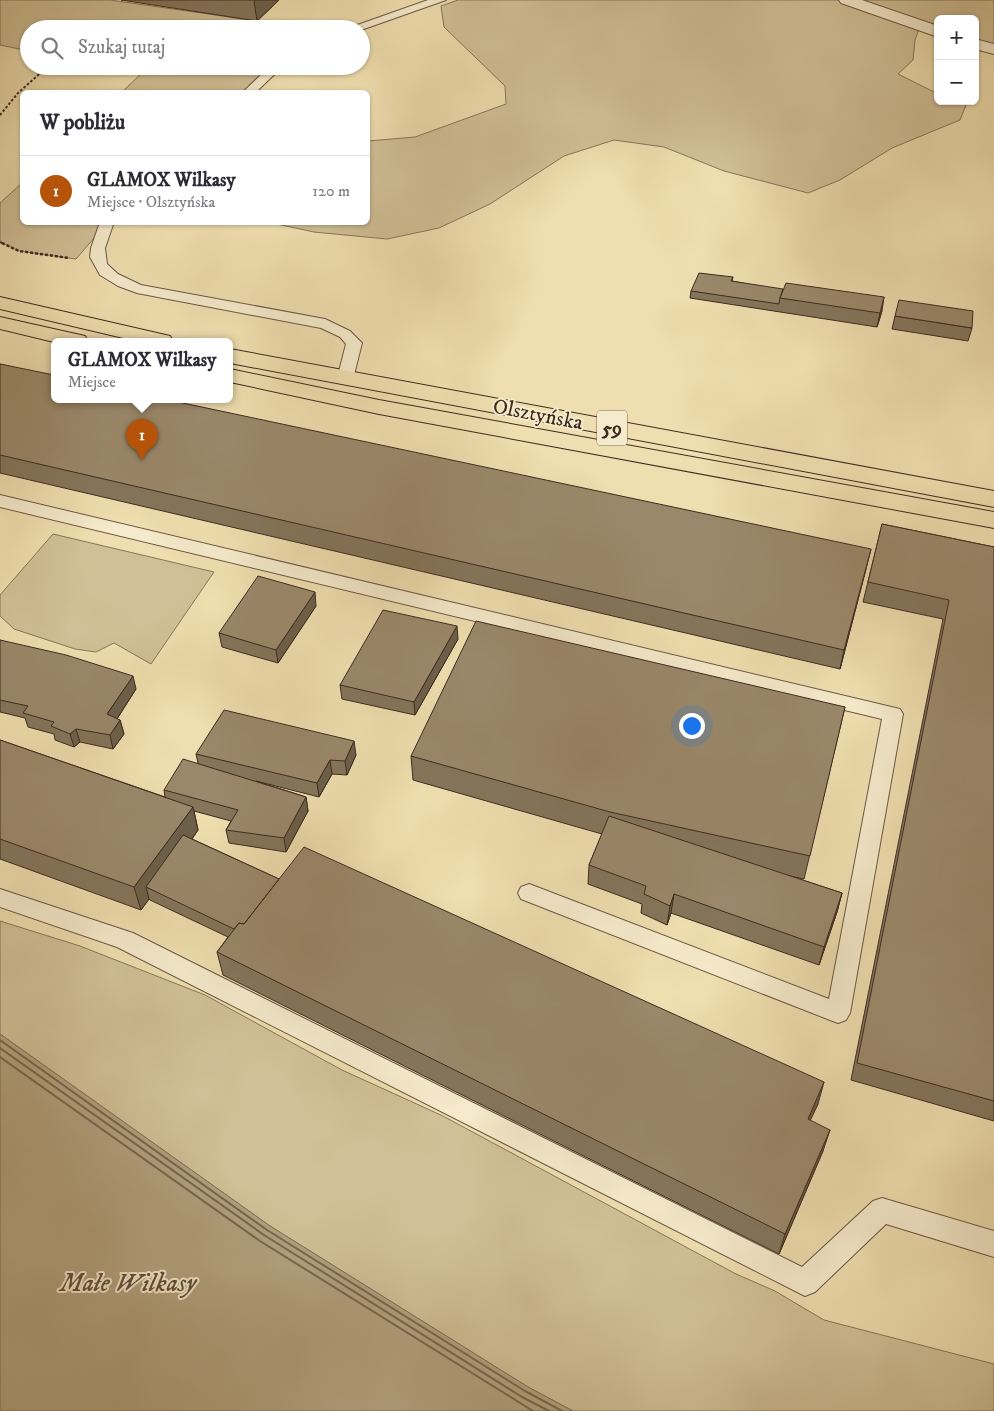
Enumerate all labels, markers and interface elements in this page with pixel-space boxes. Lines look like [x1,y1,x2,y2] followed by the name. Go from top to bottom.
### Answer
[934,15,979,105] map controls
[934,15,979,60] button: +
[20,20,370,75] search box
[38,34,66,62] icon: search
[78,36,165,59] text: Szukaj tutaj
[934,60,979,105] button: −
[40,110,125,136] text: W pobliżu
[87,169,235,192] text: GLAMOX Wilkasy
[53,181,59,201] text: 1
[312,181,350,201] text: 120 m
[87,192,215,212] text: Miejsce · Olsztyńska
[51,338,233,403] popup
[68,349,216,372] text: GLAMOX Wilkasy
[68,372,116,392] text: Miejsce
[491,394,585,436] street label: Olsztyńska
[597,410,627,446] road number: 59
[126,419,158,460] pin: 1
[679,713,705,739] your location
[58,1267,198,1300] water label: Małe Wilkasy

